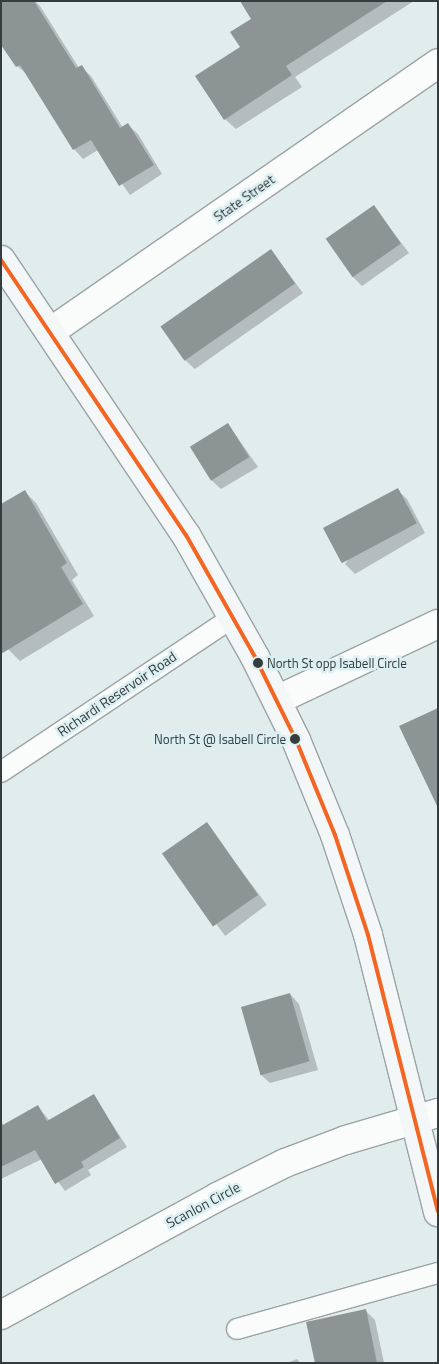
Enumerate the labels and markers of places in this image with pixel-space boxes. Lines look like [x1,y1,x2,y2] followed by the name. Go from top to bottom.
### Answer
[267,655,407,671] place label: North St opp Isabell Circle
[253,658,263,668] marker: North St opp Isabell Circle
[154,731,286,747] place label: North St @ Isabell Circle
[290,734,300,744] marker: North St @ Isabell Circle

